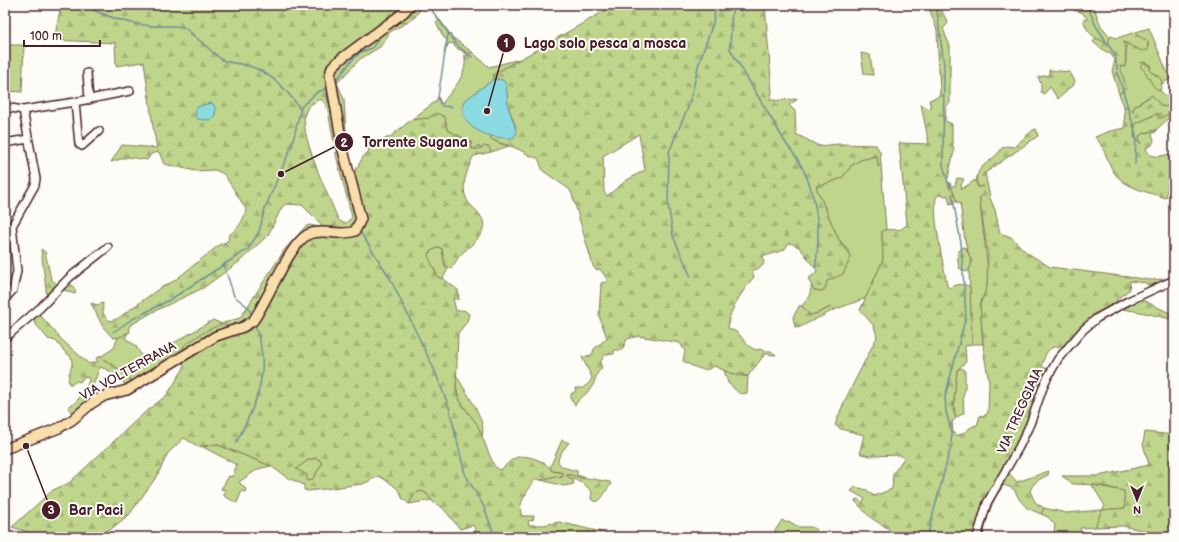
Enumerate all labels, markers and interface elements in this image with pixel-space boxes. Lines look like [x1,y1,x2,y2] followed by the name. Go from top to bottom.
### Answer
[24,22,100,48] scale bar
[30,29,62,44] text: 100 m
[496,30,694,56] callout: Lago solo pesca a mosca
[524,35,686,52] text: Lago solo pesca a mosca
[503,36,509,51] text: 1
[334,129,476,155] callout: Torrente Sugana
[362,134,468,151] text: Torrente Sugana
[340,136,348,151] text: 2
[77,338,179,404] street label: VIA VOLTERRANA
[994,366,1046,456] street label: VIA TREGGIAIA
[1117,480,1157,520] north arrow
[41,497,132,523] callout: Bar Paci
[69,502,123,519] text: Bar Paci
[47,503,55,518] text: 3
[1133,503,1141,516] text: N

